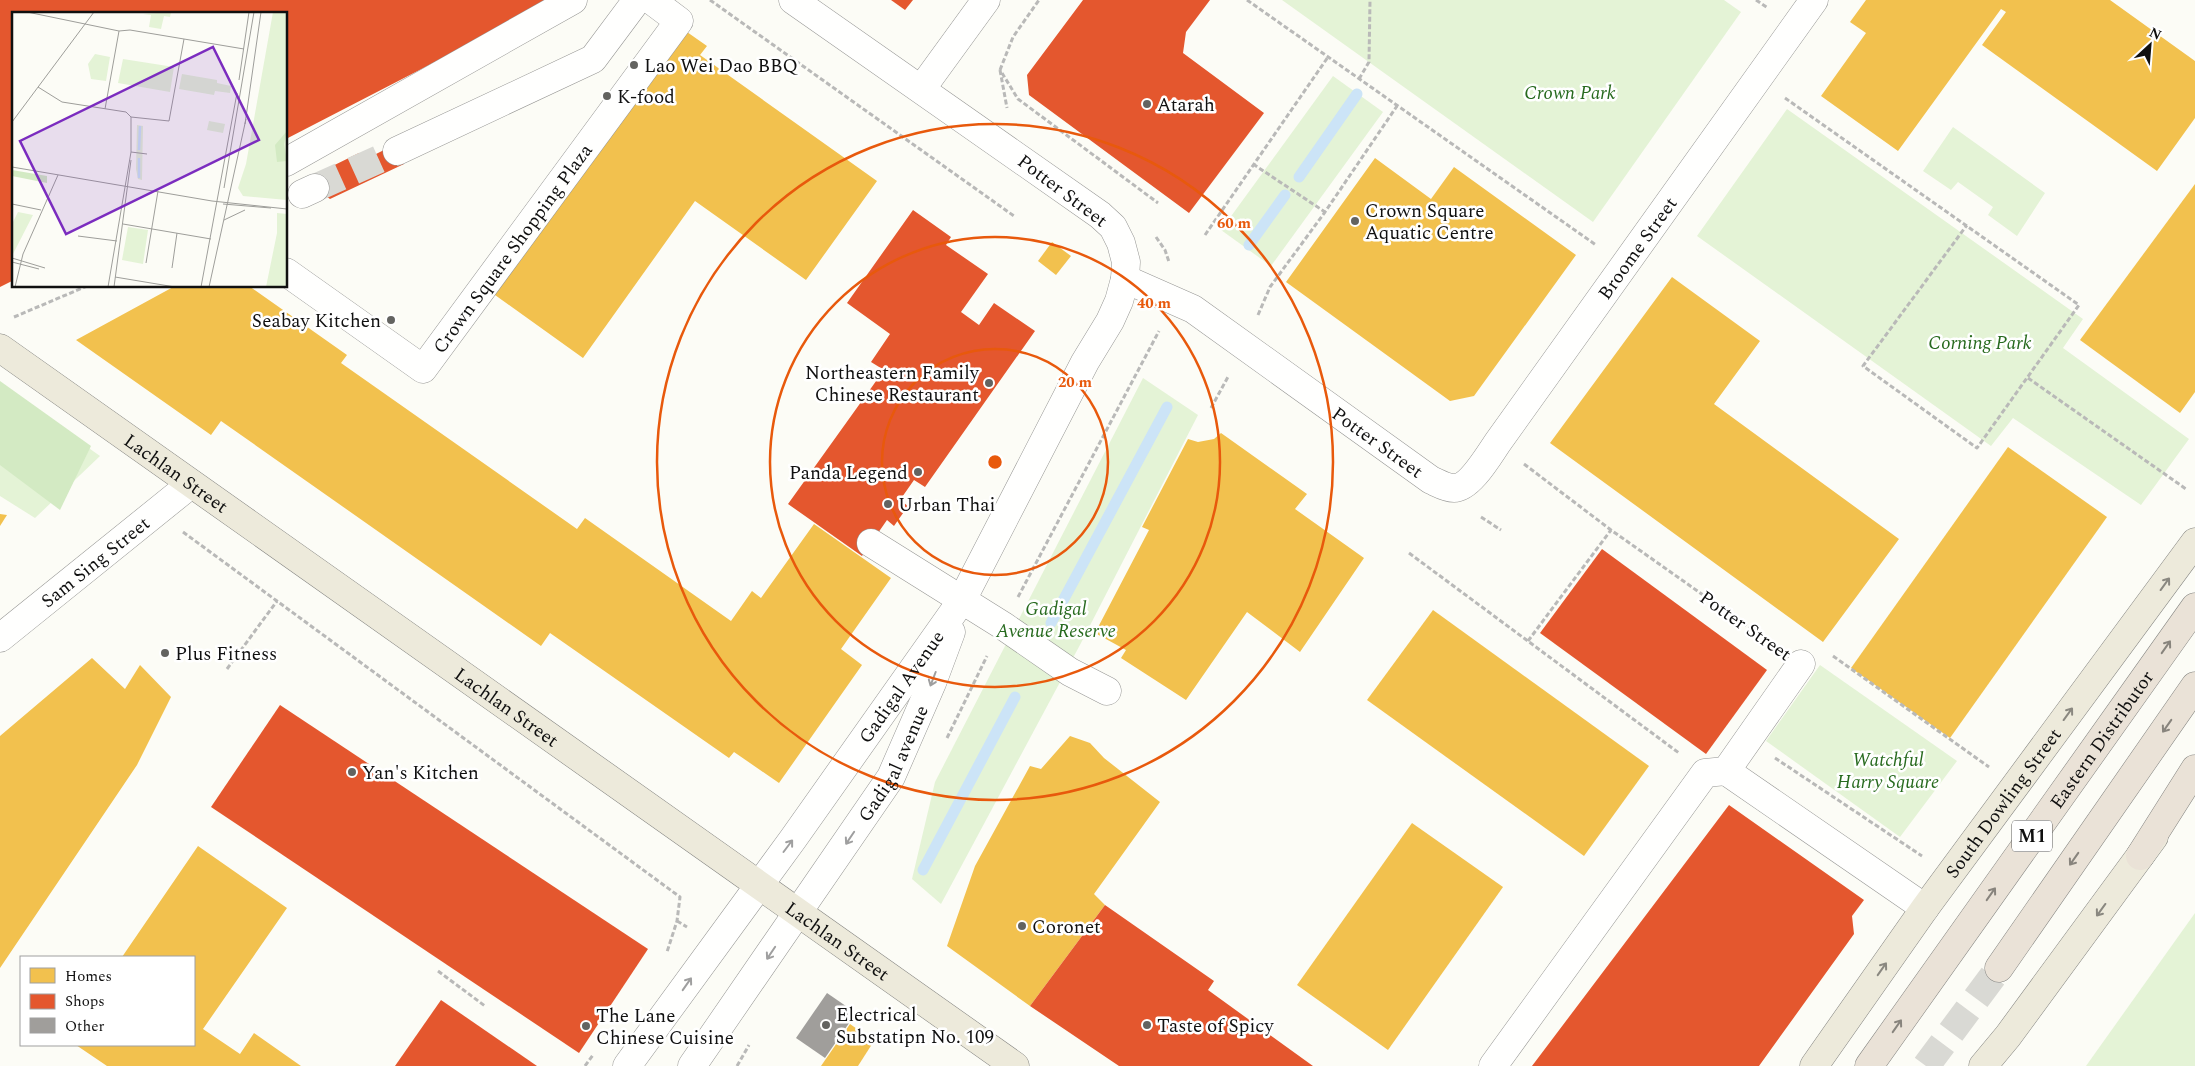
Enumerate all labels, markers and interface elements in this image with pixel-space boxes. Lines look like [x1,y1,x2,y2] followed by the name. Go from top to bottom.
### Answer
[12,12,288,288] inset map
[2125,20,2175,70] north arrow
[2146,22,2165,46] text: N
[644,52,798,81] place label: Lao Wei Dao BBQ
[628,59,640,71] marker: Lao Wei Dao BBQ
[1524,79,1616,108] park label: Crown Park
[617,83,675,112] place label: K-food
[601,90,613,102] marker: K-food
[1157,91,1215,120] place label: Atarah
[1141,98,1153,110] marker: Atarah
[426,137,601,360] street label: Crown Square Shopping Plaza
[1011,147,1114,235] street label: Potter Street
[1591,191,1685,306] street label: Broome Street
[1365,197,1494,248] place label: Crown Square Aquatic Centre
[1217,212,1252,235] text: 60 m
[1349,215,1361,227] marker: Crown Square Aquatic Centre
[1137,292,1172,315] text: 40 m
[252,307,381,336] place label: Seabay Kitchen
[385,314,397,326] marker: Seabay Kitchen
[1928,329,2032,358] park label: Corning Park
[805,359,980,410] place label: Northeastern Family Chinese Restaurant
[1058,371,1093,394] text: 20 m
[983,377,995,389] marker: Northeastern Family Chinese Restaurant
[1325,400,1429,486] street label: Potter Street
[117,427,234,521] street label: Lachlan Street
[986,453,1004,471] centre of rings
[789,459,908,488] place label: Panda Legend
[912,466,924,478] marker: Panda Legend
[898,491,995,520] place label: Urban Thai
[882,498,894,510] marker: Urban Thai
[35,509,157,616] street label: Sam Sing Street
[2159,577,2170,591] one-way arrow
[1693,584,1797,669] street label: Potter Street
[995,595,1116,646] park label: Gadigal Avenue Reserve
[852,625,952,750] street label: Gadigal Avenue
[175,640,277,669] place label: Plus Fitness
[2161,640,2171,654] one-way arrow
[159,647,171,659] marker: Plus Fitness
[448,661,565,755] street label: Lachlan Street
[2043,664,2162,815] street label: Eastern Distributor
[928,671,938,686] one-way arrow
[851,701,937,828] street label: Gadigal avenue
[2063,707,2073,721] one-way arrow
[2162,719,2172,733] one-way arrow
[1939,722,2069,885] street label: South Dowling Street
[1837,746,1939,797] park label: Watchful Harry Square
[362,759,479,788] place label: Yan's Kitchen
[346,766,358,778] marker: Yan's Kitchen
[2012,820,2052,851] road number: M1
[845,830,855,844] one-way arrow
[783,839,793,853] one-way arrow
[2069,852,2079,866] one-way arrow
[1986,887,1996,901] one-way arrow
[779,895,895,989] street label: Lachlan Street
[2096,903,2106,917] one-way arrow
[1032,913,1101,942] place label: Coronet
[1016,920,1028,932] marker: Coronet
[766,946,776,960] one-way arrow
[20,956,195,1046] legend
[1877,962,1887,976] one-way arrow
[65,965,112,988] text: Homes
[682,977,692,991] one-way arrow
[65,990,105,1013] text: Shops
[836,1001,994,1052] place label: Electrical Substatipn No. 109
[596,1002,734,1053] place label: The Lane Chinese Cuisine
[1157,1012,1274,1041] place label: Taste of Spicy
[65,1015,104,1038] text: Other
[820,1019,832,1031] marker: Electrical Substatipn No. 109
[1141,1019,1153,1031] marker: Taste of Spicy
[1892,1019,1902,1033] one-way arrow
[580,1020,592,1032] marker: The Lane Chinese Cuisine

